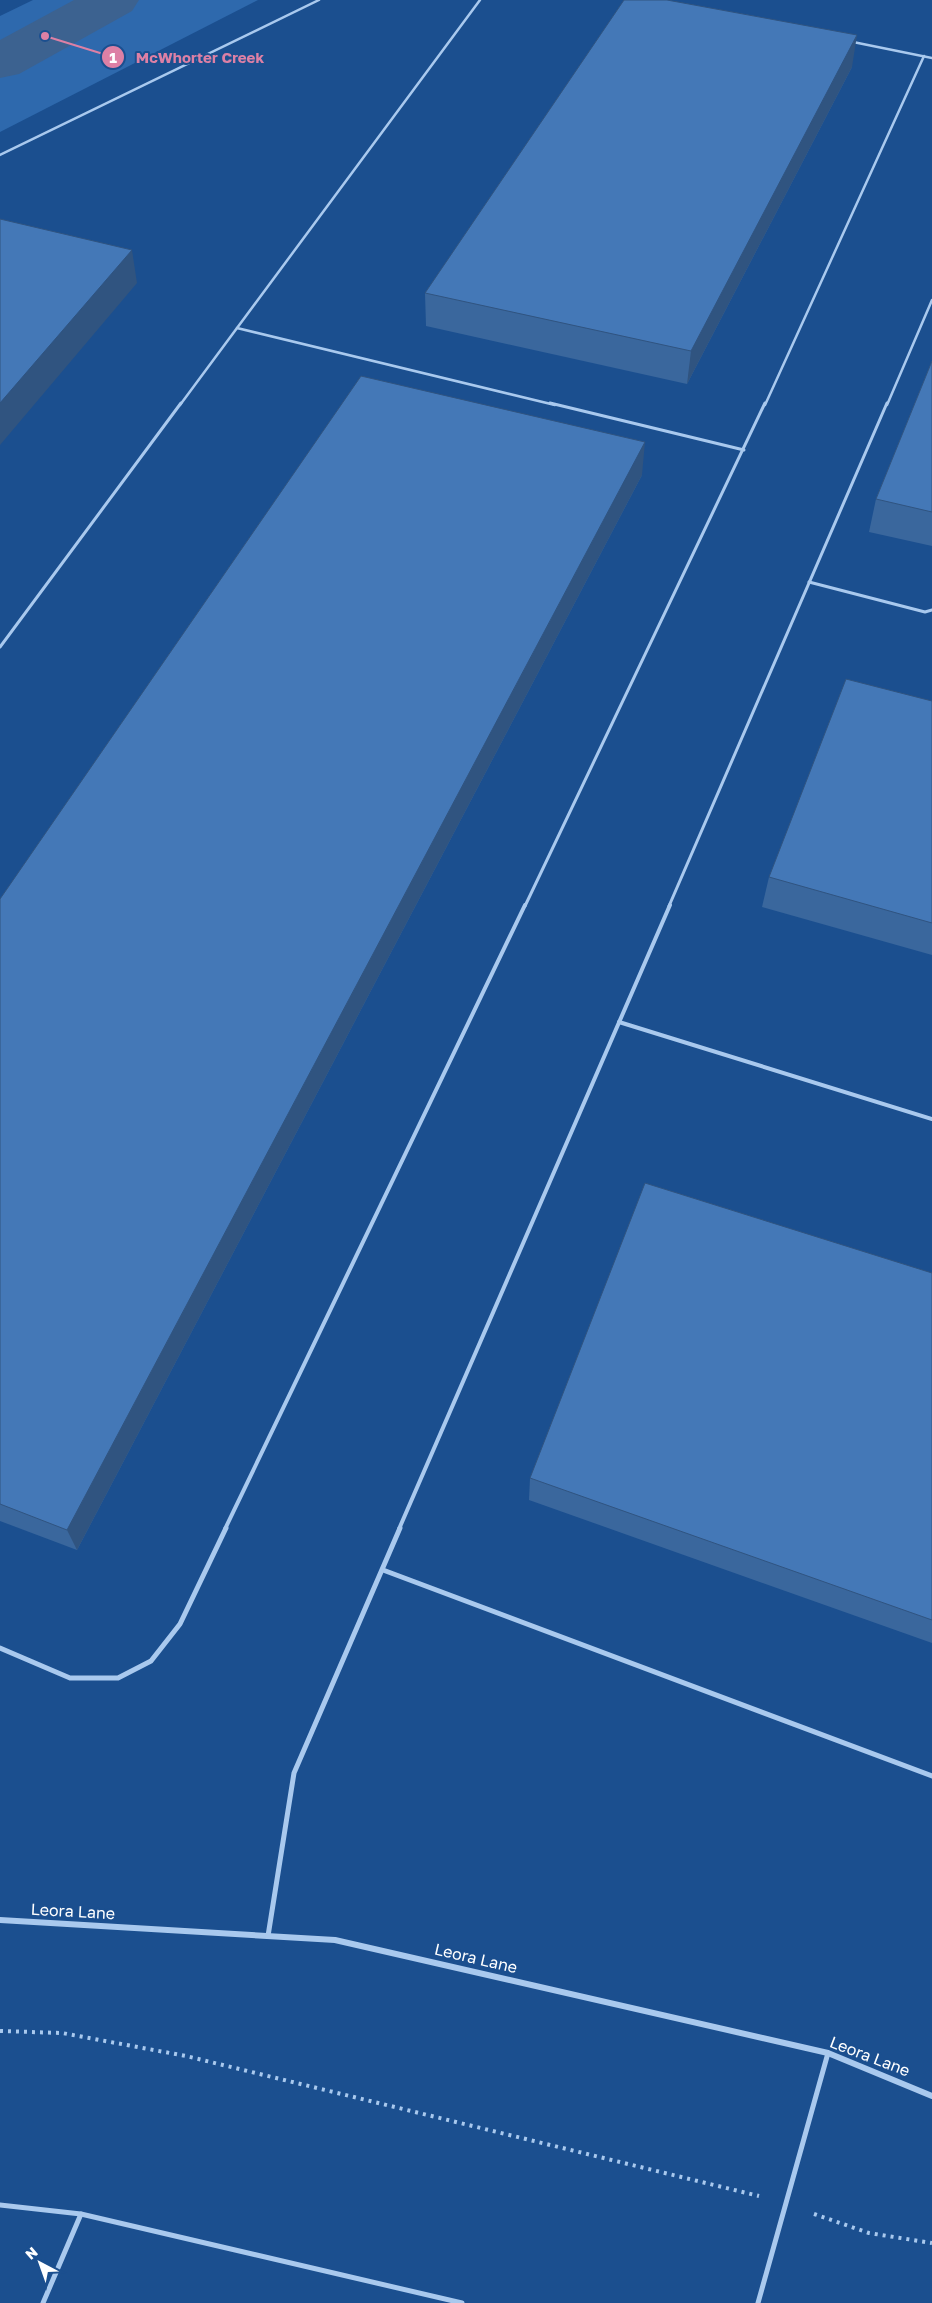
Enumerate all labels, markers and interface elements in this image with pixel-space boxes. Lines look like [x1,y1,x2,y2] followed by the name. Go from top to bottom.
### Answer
[101,42,274,72] callout: McWhorter Creek
[109,48,117,66] text: 1
[136,48,264,66] text: McWhorter Creek
[30,1899,116,1923] street label: Leora Lane
[433,1939,519,1977] street label: Leora Lane
[827,2032,913,2080] street label: Leora Lane
[15,2238,65,2288] north arrow
[22,2243,41,2263] text: N

